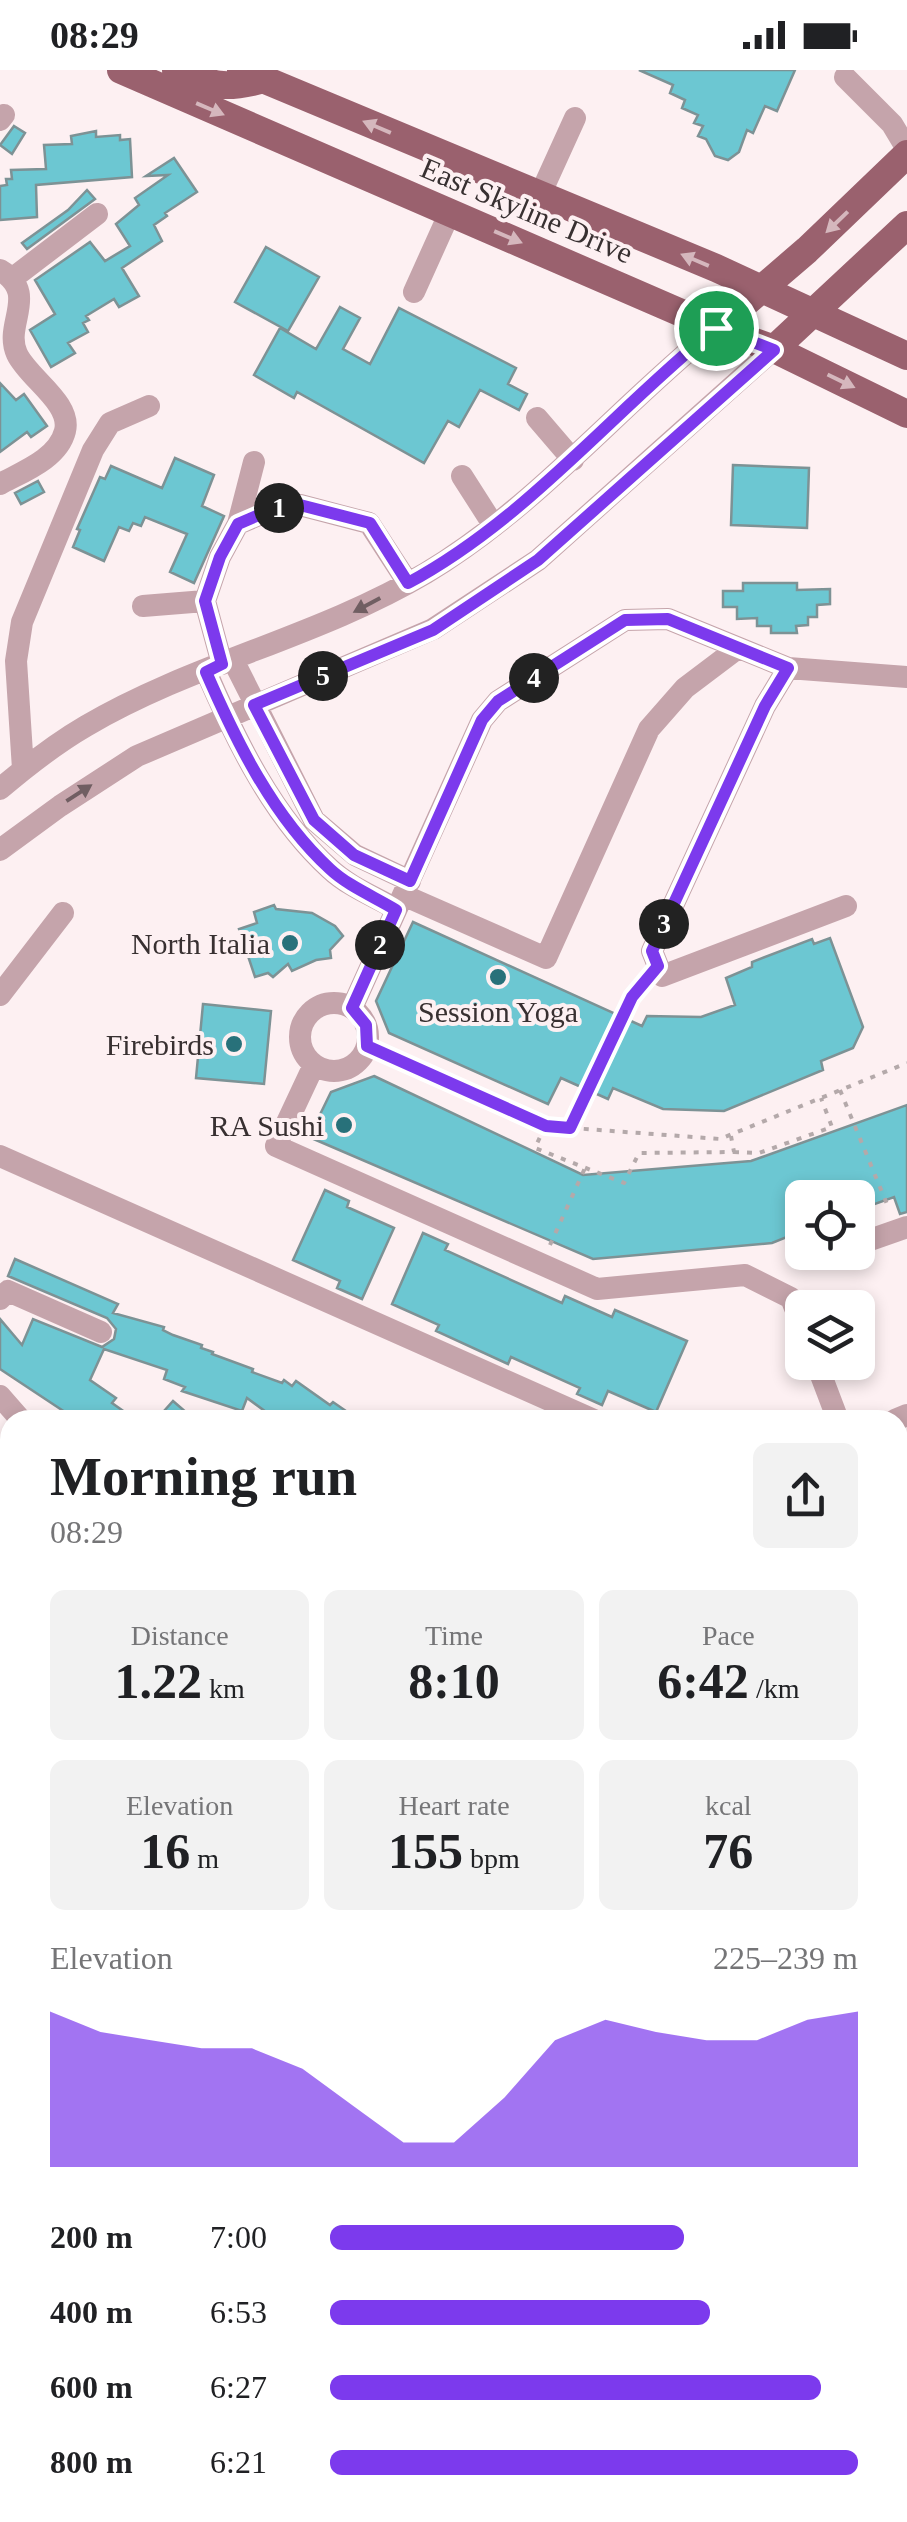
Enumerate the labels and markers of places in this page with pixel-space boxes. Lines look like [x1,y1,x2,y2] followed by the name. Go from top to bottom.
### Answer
[674,286,759,371] pin
[254,483,304,533] pin: 1
[298,651,348,701] pin: 5
[509,653,559,703] pin: 4
[639,899,689,949] pin: 3
[355,920,405,970] pin: 2
[131,927,270,960] place label: North Italia
[279,932,301,954] marker: North Italia
[487,966,509,988] marker: Session Yoga
[418,995,578,1028] place label: Session Yoga
[106,1028,214,1061] place label: Firebirds
[223,1033,245,1055] marker: Firebirds
[210,1109,324,1142] place label: RA Sushi
[333,1114,355,1136] marker: RA Sushi

